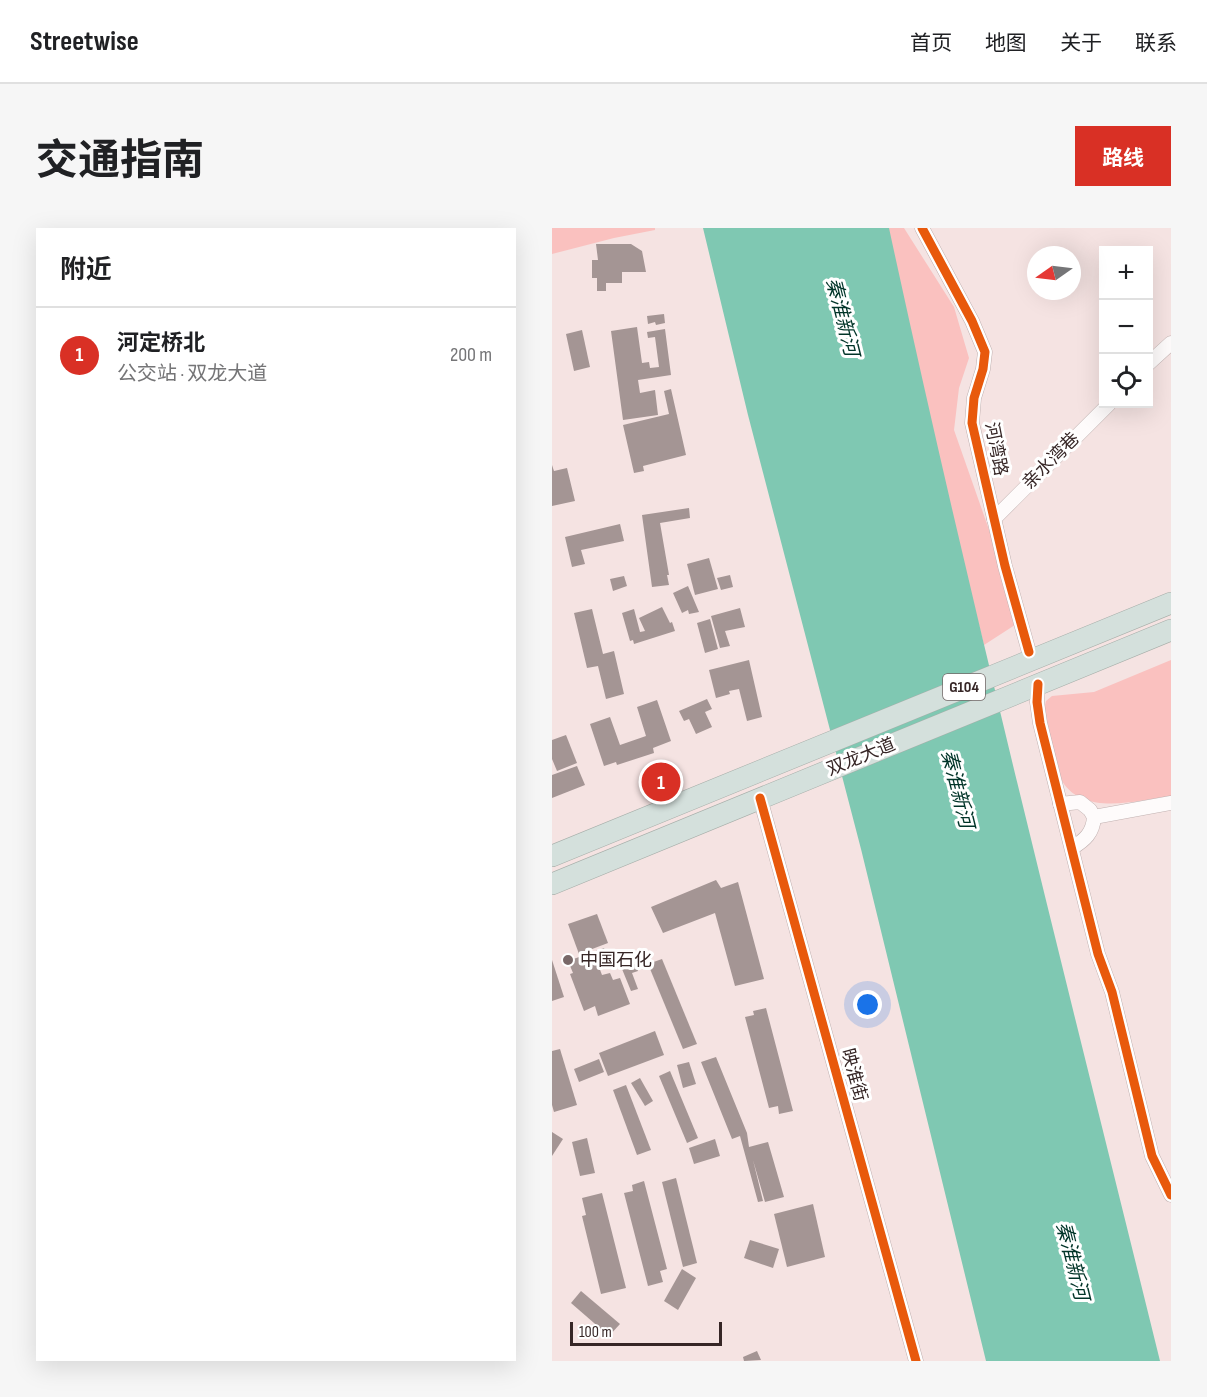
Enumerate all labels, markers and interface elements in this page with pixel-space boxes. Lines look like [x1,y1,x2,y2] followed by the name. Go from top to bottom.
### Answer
[30,25,139,58] text: Streetwise
[910,31,952,56] text: 首页
[985,31,1027,56] text: 地图
[1060,31,1102,56] text: 关于
[1135,31,1177,56] text: 联系
[1075,126,1171,186] button: 路线
[36,136,204,187] text: 交通指南
[1027,246,1081,300] north arrow
[1099,246,1153,408] map controls
[1099,246,1153,300] button: +
[60,255,112,286] text: 附近
[821,275,864,363] water label: 秦淮新河
[1099,300,1153,354] button: −
[117,330,205,357] text: 河定桥北
[76,343,83,367] text: 1
[450,343,492,367] text: 200 m
[1099,354,1153,408] button: locate
[117,362,267,386] text: 公交站 · 双龙大道
[981,420,1011,478] street label: 河湾路
[1018,428,1084,494] street label: 亲水湾巷
[943,674,985,700] road number: G104
[824,734,898,780] street label: 双龙大道
[936,747,979,835] water label: 秦淮新河
[642,760,680,804] pin: 1
[580,950,652,971] place label: 中国石化
[561,953,575,967] marker: 中国石化
[853,990,882,1019] your location
[837,1046,871,1104] street label: 映淮街
[1051,1219,1094,1307] water label: 秦淮新河
[570,1319,722,1346] scale bar
[579,1323,612,1342] text: 100 m

